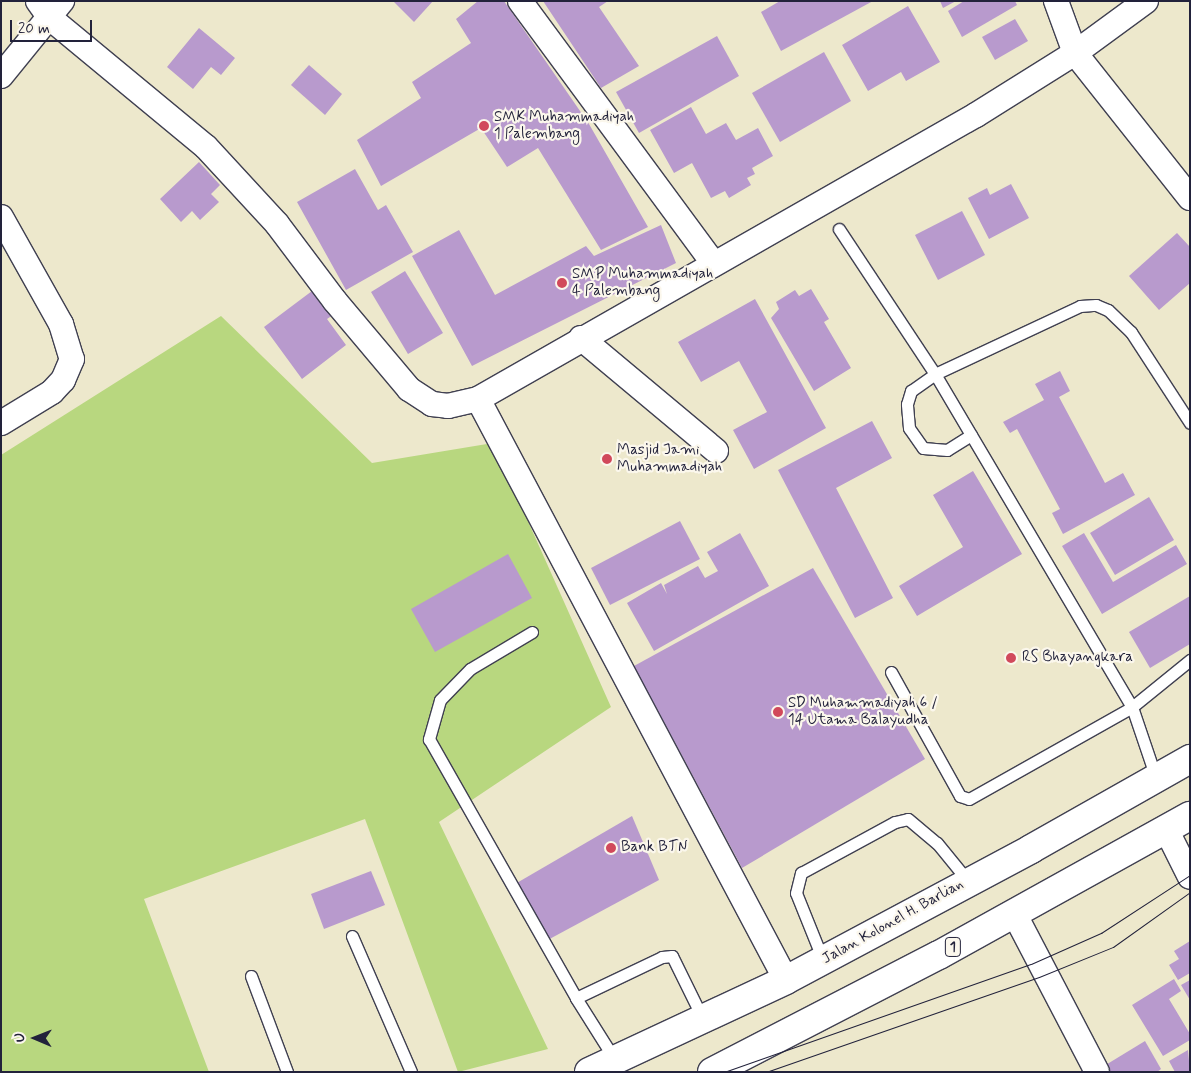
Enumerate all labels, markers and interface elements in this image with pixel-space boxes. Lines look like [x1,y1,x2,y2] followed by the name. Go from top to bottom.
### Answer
[12,10,95,42] scale bar
[18,19,50,39] text: 20 m
[494,108,634,143] place label: SMK Muhammadiyah 1 Palembang
[478,120,490,132] marker: SMK Muhammadiyah 1 Palembang
[572,265,713,300] place label: SMP Muhammadiyah 4 Palembang
[556,277,568,289] marker: SMP Muhammadiyah 4 Palembang
[617,441,722,476] place label: Masjid Jami Muhammadiyah
[601,453,613,465] marker: Masjid Jami Muhammadiyah
[1022,649,1127,667] place label: RS Bhayangkara
[1004,651,1018,665] marker: RS Bhayangkara
[788,694,938,729] place label: SD Muhammadiyah 6 / 14 Utama Balayudha
[772,706,784,718] marker: SD Muhammadiyah 6 / 14 Utama Balayudha
[621,839,688,857] place label: Bank BTN
[605,842,617,854] marker: Bank BTN
[818,875,968,969] street label: Jalan Kolonel H. Barlian
[944,936,962,959] road number: 1
[10,1013,60,1063] north arrow
[11,1033,29,1042] text: U

